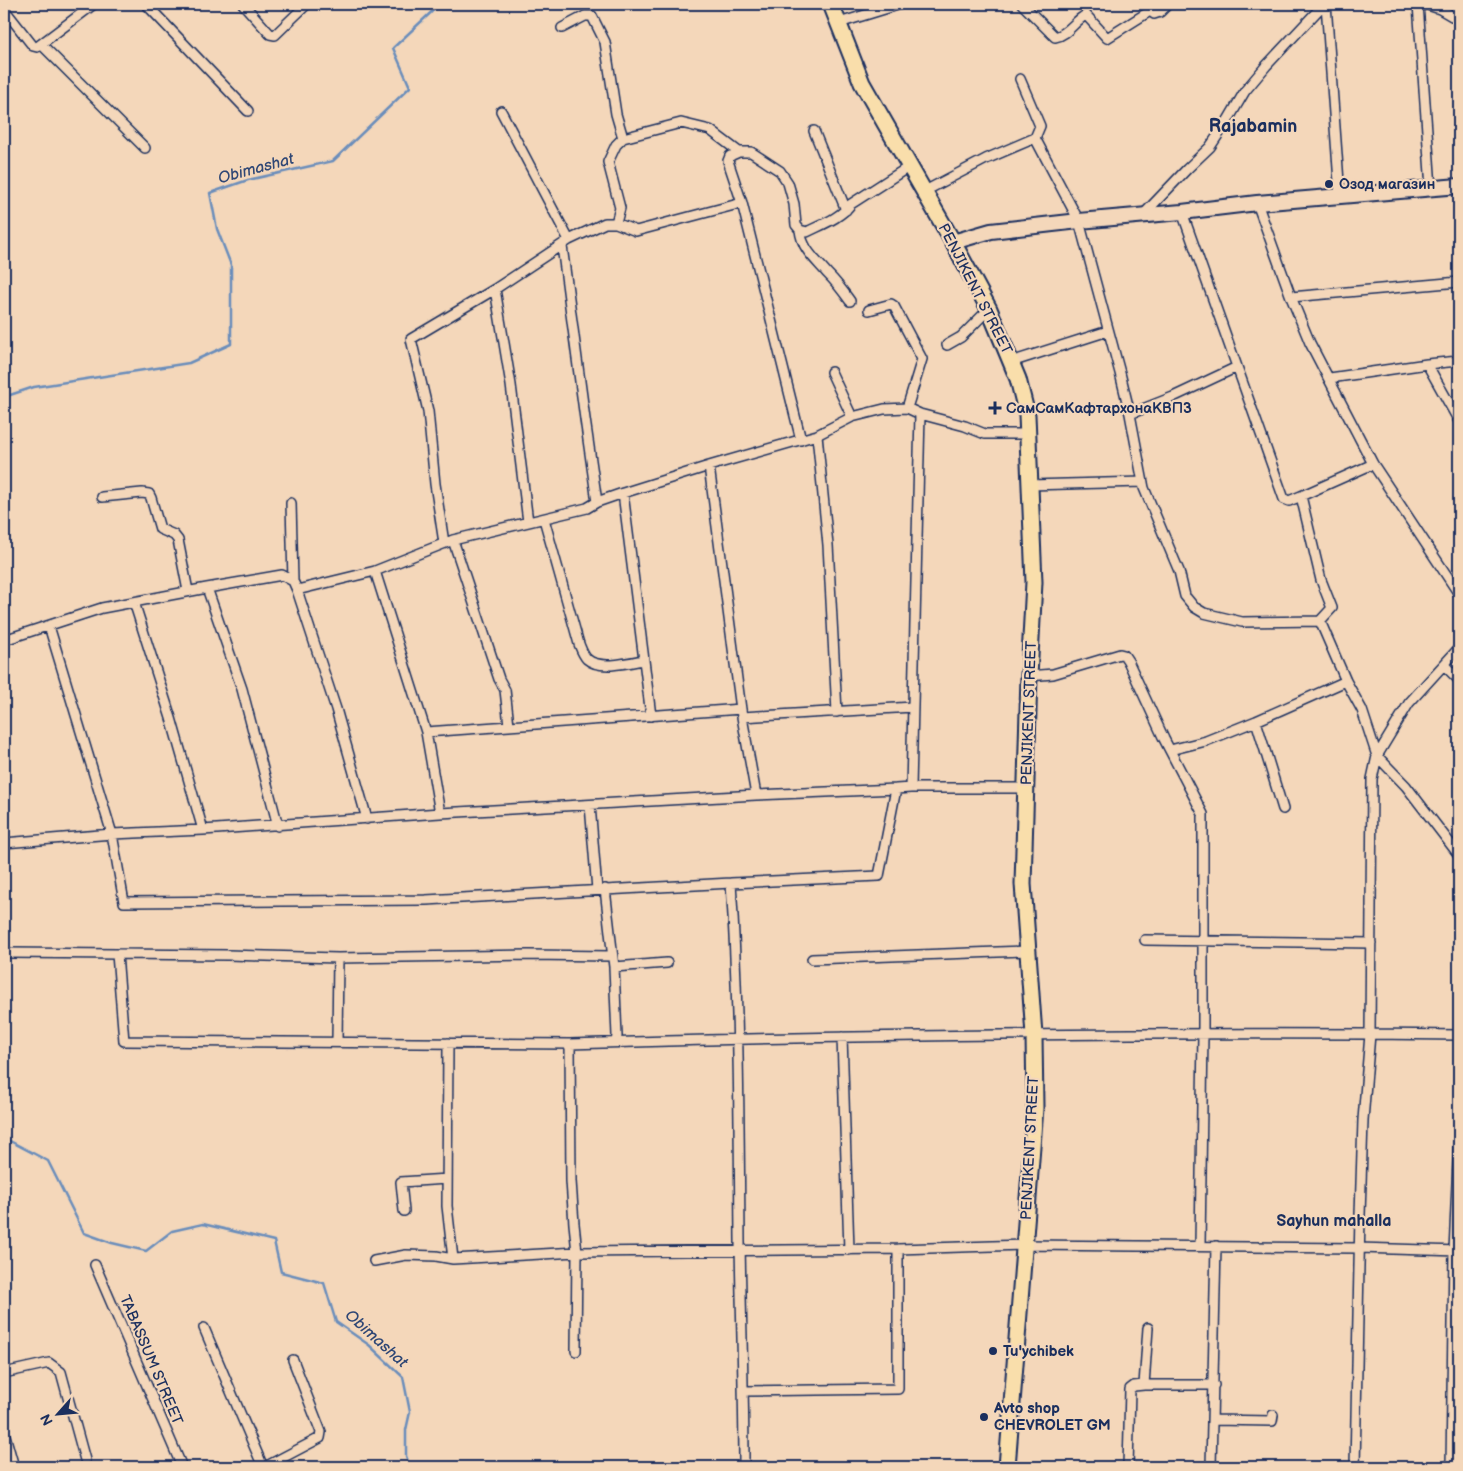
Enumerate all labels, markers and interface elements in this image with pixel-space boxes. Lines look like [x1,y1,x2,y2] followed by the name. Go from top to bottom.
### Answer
[1209,116,1297,137] district label: Rajabamin
[216,149,297,188] water label: Obimashat
[1339,175,1435,194] place label: Озод магазин
[1323,178,1335,190] marker: Озод магазин
[934,220,1016,358] street label: PENJIKENT STREET
[1006,399,1192,418] place label: СамСамКафтархонаКВП3
[988,401,1002,415] marker: СамСамКафтархонаКВП3
[1017,641,1041,785] street label: PENJIKENT STREET
[1017,1075,1043,1221] street label: PENJIKENT STREET
[1276,1212,1392,1231] district label: Sayhun mahalla
[115,1292,187,1428] street label: TABASSUM STREET
[341,1306,412,1373] water label: Obimashat
[1003,1342,1074,1361] place label: Tu'ychibek
[987,1345,999,1357] marker: Tu'ychibek
[32,1388,82,1438] north arrow
[993,1399,1111,1435] place label: Avto shop CHEVROLET GM
[37,1411,57,1428] text: N
[978,1411,990,1423] marker: Avto shop CHEVROLET GM

